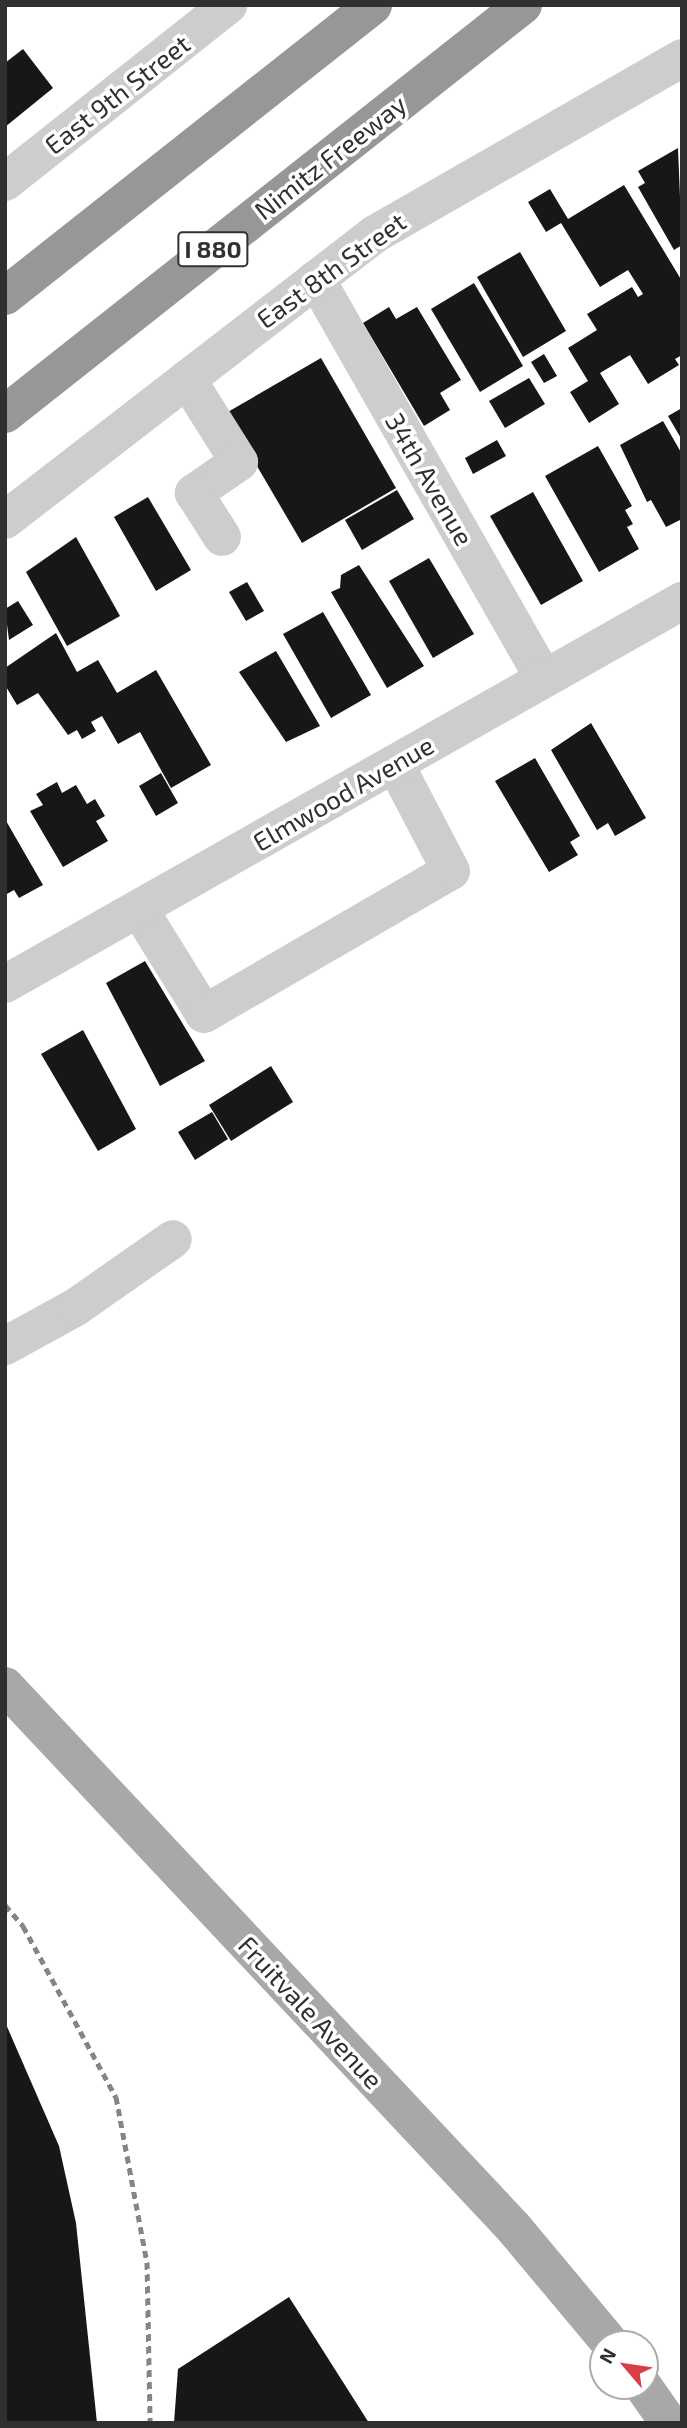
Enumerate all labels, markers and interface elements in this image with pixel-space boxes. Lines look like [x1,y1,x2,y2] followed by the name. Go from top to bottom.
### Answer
[38,28,196,160] street label: East 9th Street
[248,88,412,226] street label: Nimitz Freeway
[250,205,412,335] street label: East 8th Street
[176,228,250,270] road number: I 880
[379,407,481,551] street label: 34th Avenue
[247,729,439,857] street label: Elmwood Avenue
[232,1929,390,2095] street label: Fruitvale Avenue
[589,2330,659,2400] north arrow
[594,2344,620,2367] text: N

